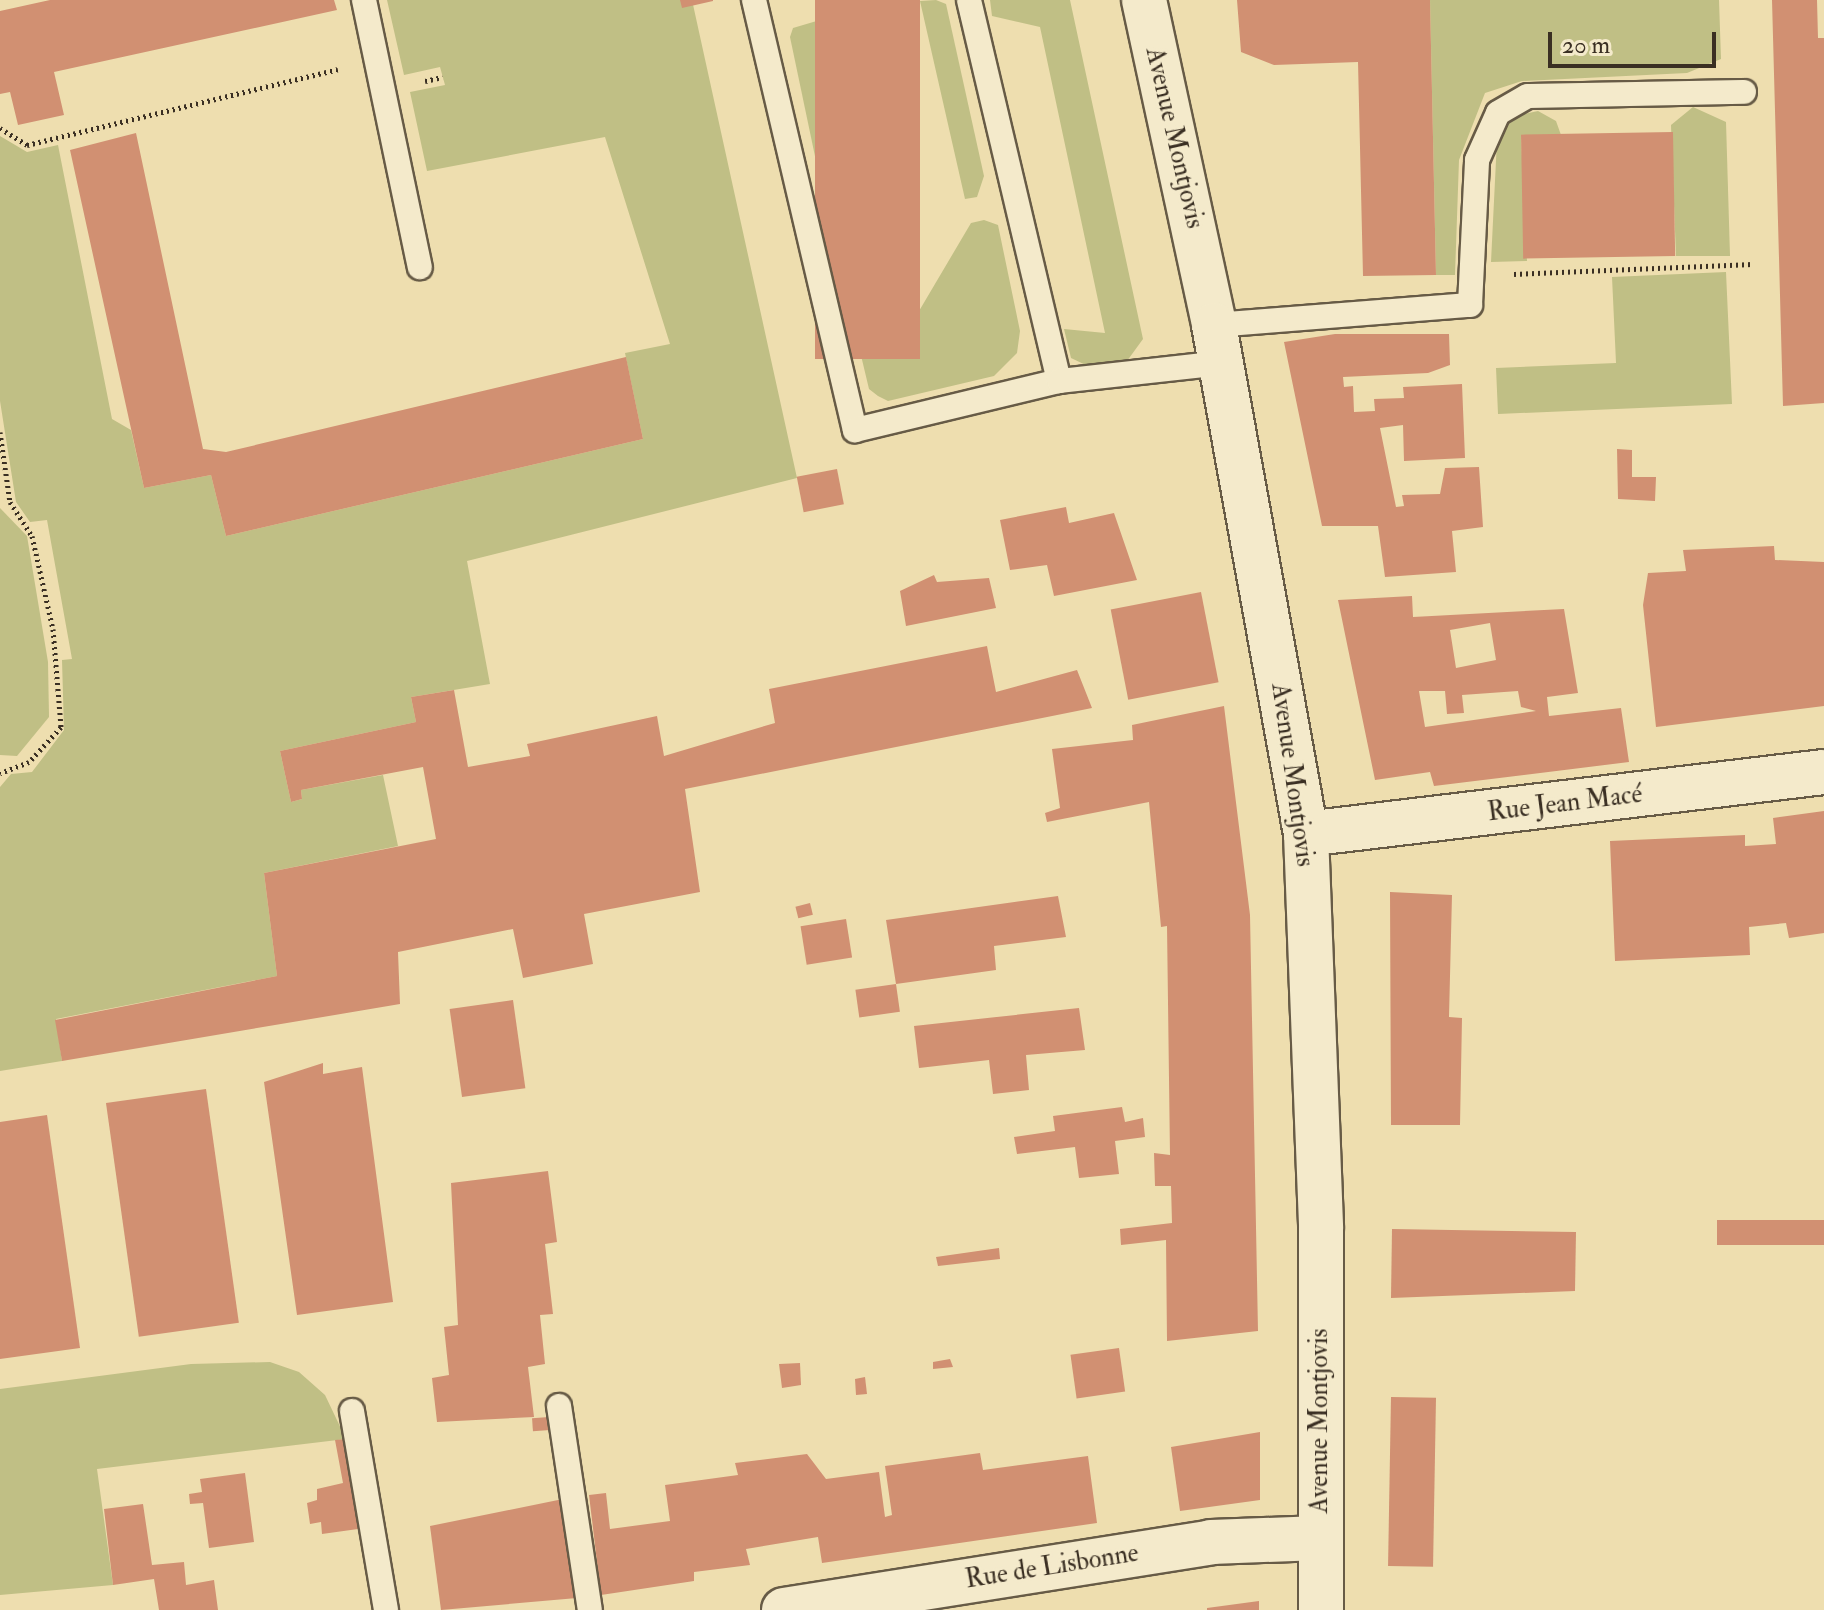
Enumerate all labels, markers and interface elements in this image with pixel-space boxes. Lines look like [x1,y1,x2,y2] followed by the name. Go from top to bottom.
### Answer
[1552,16,1720,66] scale bar
[1562,30,1610,61] text: 20 m
[1138,44,1210,232] street label: Avenue Montjovis
[1264,681,1320,869] street label: Avenue Montjovis
[1486,779,1644,829] street label: Rue Jean Macé
[1304,1329,1336,1513] street label: Avenue Montjovis
[963,1538,1141,1596] street label: Rue de Lisbonne

